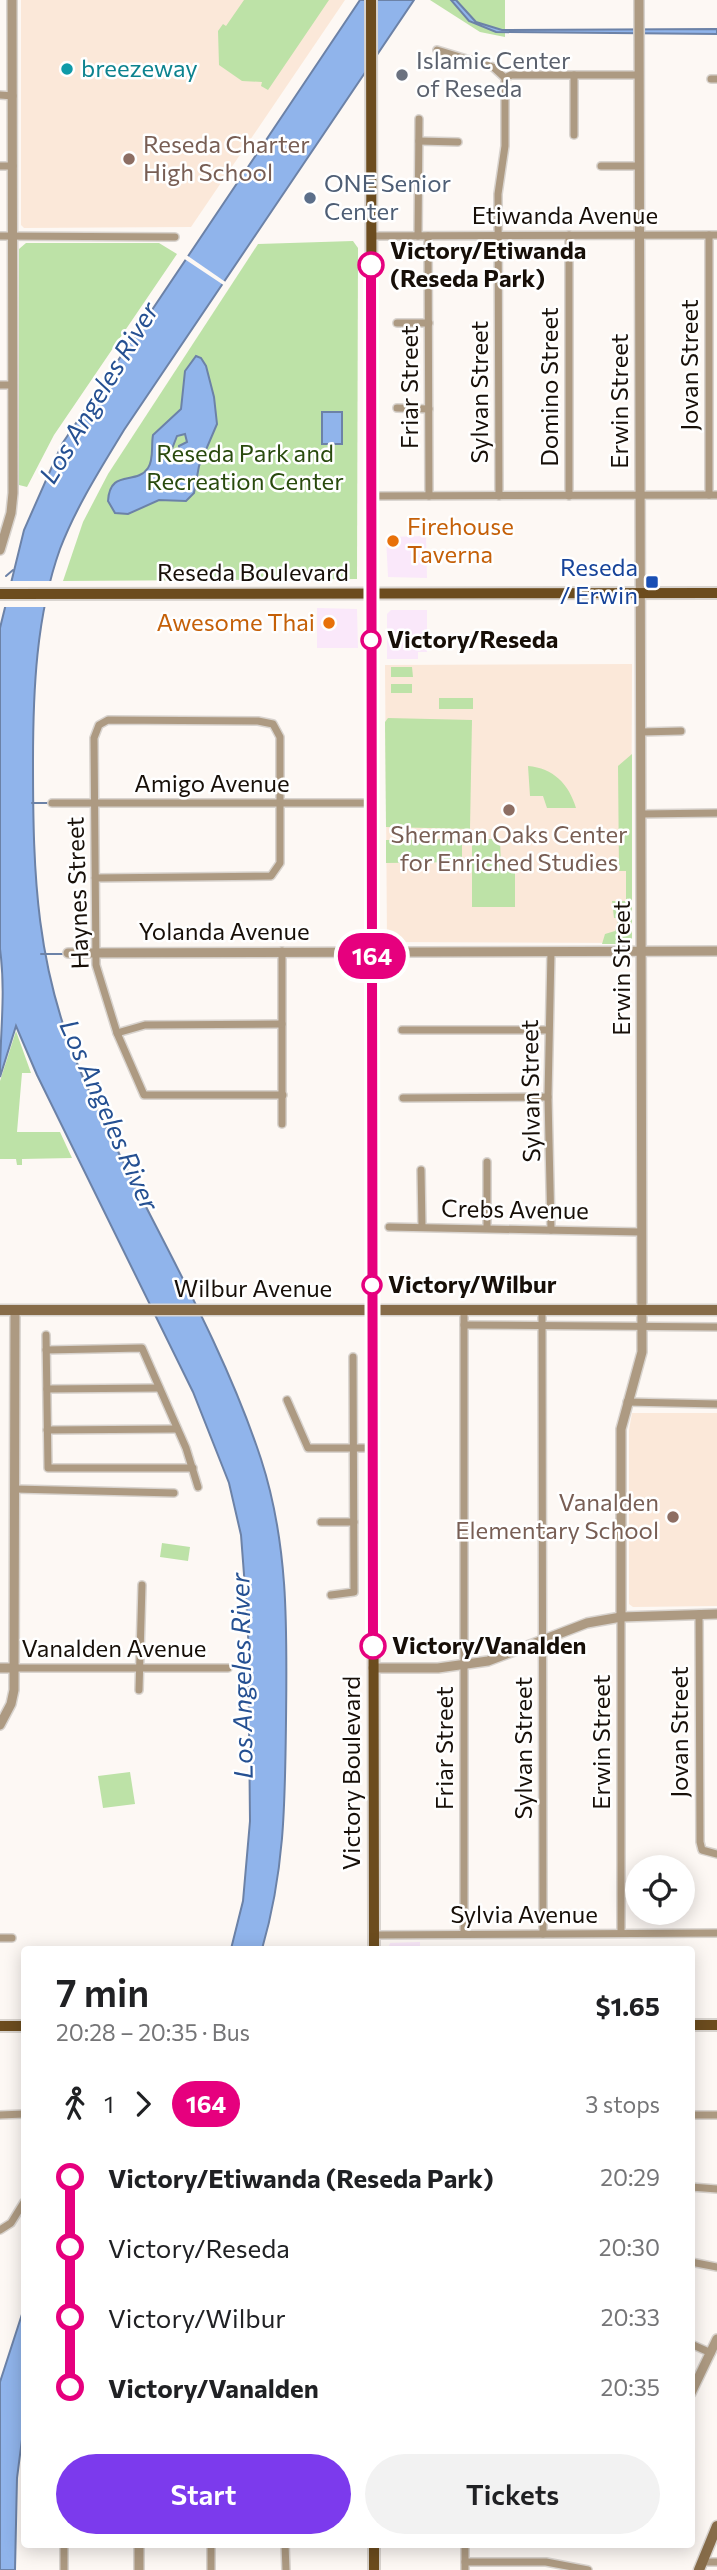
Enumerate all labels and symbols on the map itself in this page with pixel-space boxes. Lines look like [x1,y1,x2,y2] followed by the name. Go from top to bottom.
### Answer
[416,45,571,102] place label: Islamic Center of Reseda
[81,53,198,82] place label: breezeway
[59,61,75,77] marker: breezeway
[394,67,410,83] marker: Islamic Center of Reseda
[143,129,310,186] place label: Reseda Charter High School
[121,151,137,167] marker: Reseda Charter High School
[324,168,452,225] place label: ONE Senior Center
[302,190,318,206] marker: ONE Senior Center
[472,200,658,229] street label: Etiwanda Avenue
[390,235,586,292] place label: Victory/Etiwanda (Reseda Park)
[358,252,384,278] marker: Victory/Etiwanda (Reseda Park)
[31,295,165,488] water label: Los Angeles River
[674,299,703,431] street label: Jovan Street
[534,307,563,467] street label: Domino Street
[464,320,493,463] street label: Sylvan Street
[394,325,423,449] street label: Friar Street
[604,333,633,469] street label: Erwin Street
[146,438,344,495] park label: Reseda Park and Recreation Center
[407,511,514,568] place label: Firehouse Taverna
[385,533,401,549] marker: Firehouse Taverna
[560,552,638,609] place label: Reseda / Erwin
[157,557,349,586] street label: Reseda Boulevard
[644,574,660,590] marker: Reseda / Erwin
[157,607,315,636] place label: Awesome Thai
[321,615,337,631] marker: Awesome Thai
[387,624,558,653] place label: Victory/Reseda
[361,630,381,650] marker: Victory/Reseda
[134,768,290,797] street label: Amigo Avenue
[501,802,517,818] marker: Sherman Oaks Center for Enriched Studies
[59,816,94,970] street label: Haynes Street
[390,819,628,876] place label: Sherman Oaks Center for Enriched Studies
[606,900,635,1036] street label: Erwin Street
[138,916,310,945] street label: Yolanda Avenue
[332,933,412,979] line badge: 164
[54,1014,167,1216] water label: Los Angeles River
[514,1019,545,1163] street label: Sylvan Street
[441,1193,589,1224] street label: Crebs Avenue
[388,1269,557,1298] place label: Victory/Wilbur
[174,1273,332,1302] street label: Wilbur Avenue
[362,1275,382,1295] marker: Victory/Wilbur
[455,1487,659,1544] place label: Vanalden Elementary School
[665,1509,681,1525] marker: Vanalden Elementary School
[223,1571,258,1779] water label: Los Angeles River
[392,1630,587,1659] place label: Victory/Vanalden
[21,1633,207,1662] street label: Vanalden Avenue
[360,1633,386,1659] marker: Victory/Vanalden
[664,1666,693,1798] street label: Jovan Street
[586,1674,615,1810] street label: Erwin Street
[336,1676,365,1870] street label: Victory Boulevard
[508,1676,537,1819] street label: Sylvan Street
[429,1686,458,1810] street label: Friar Street
[450,1899,598,1928] street label: Sylvia Avenue

